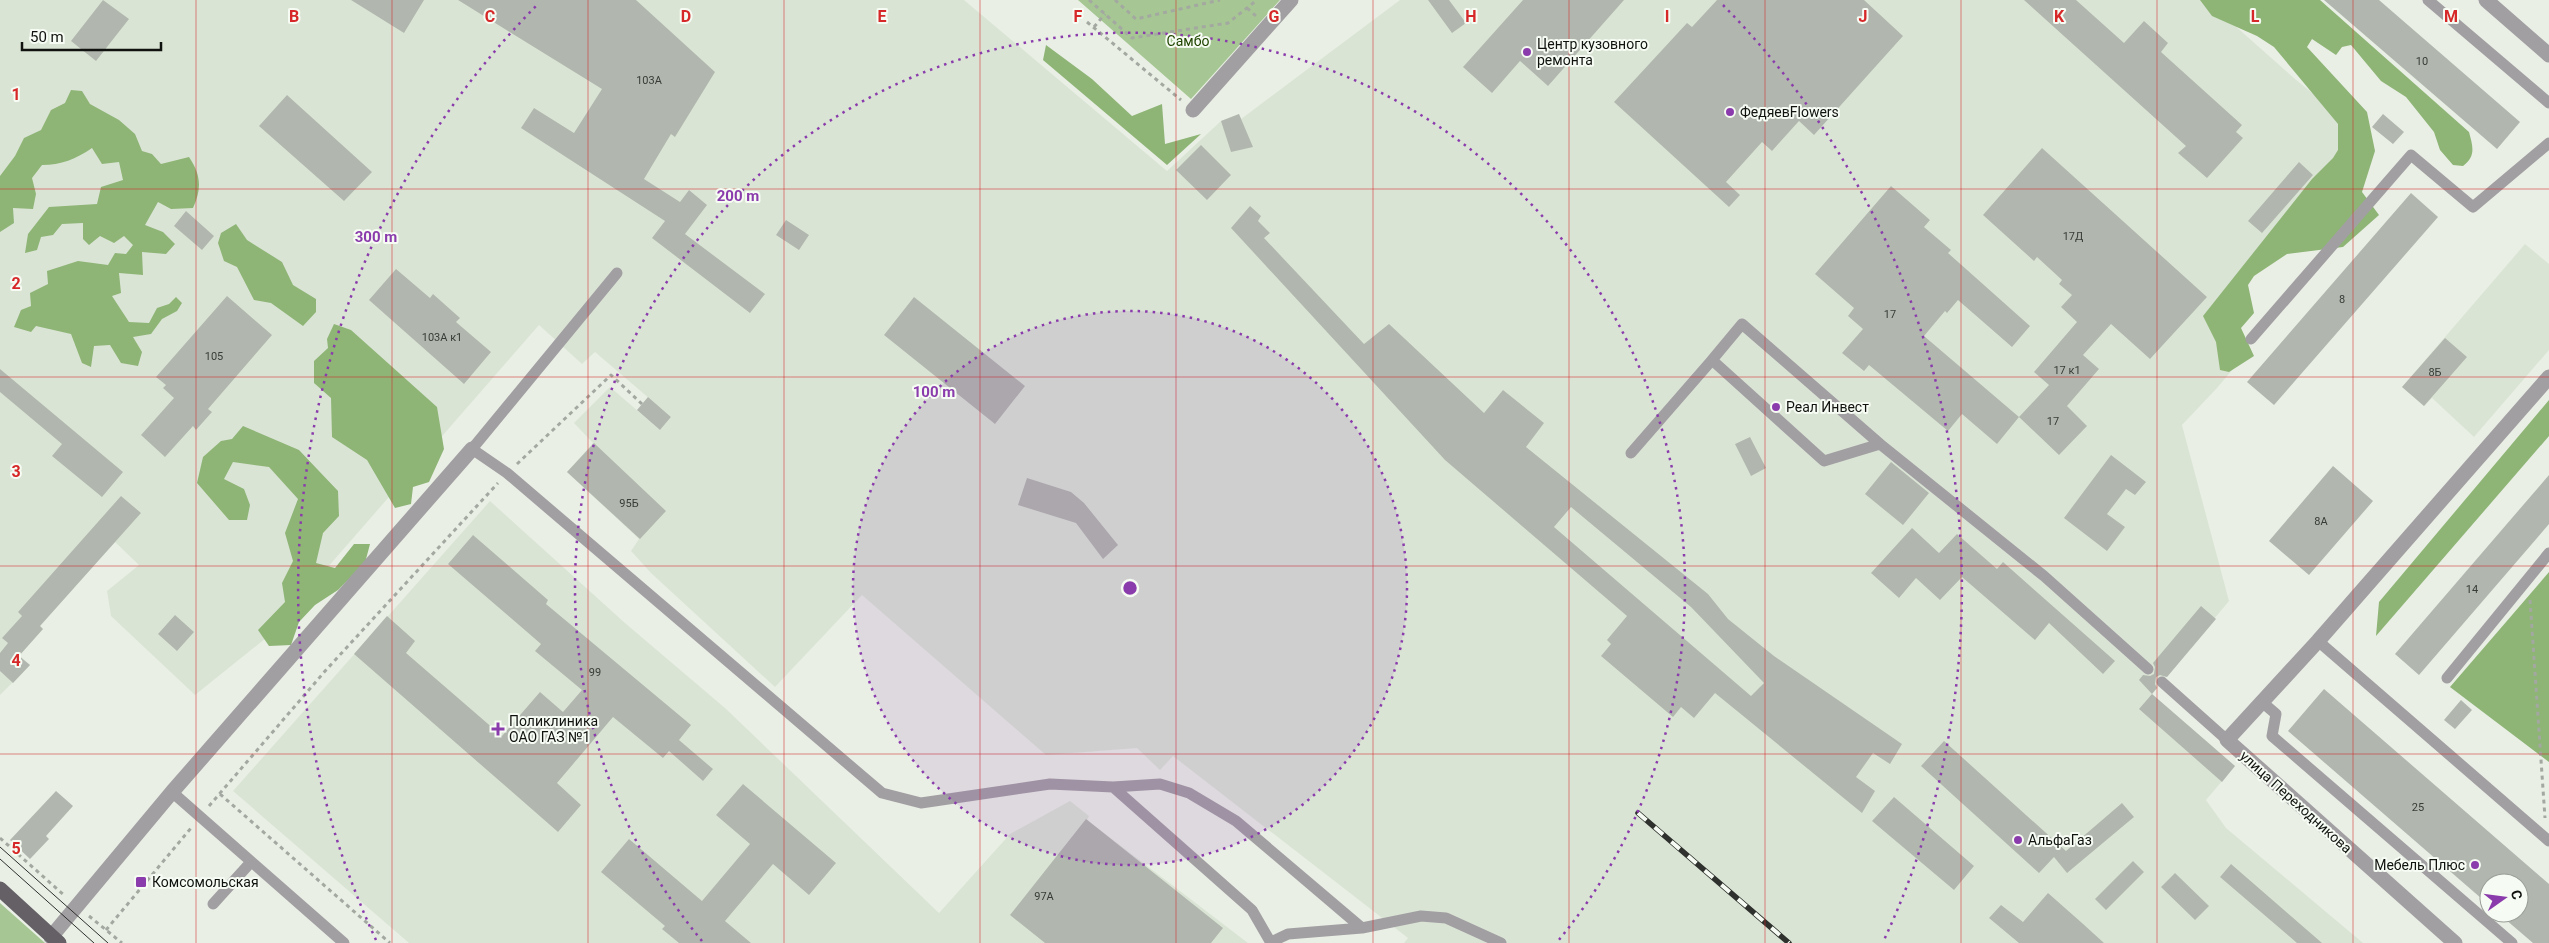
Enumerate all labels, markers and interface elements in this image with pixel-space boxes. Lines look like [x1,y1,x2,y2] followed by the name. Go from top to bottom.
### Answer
[289,7,299,26] text: B
[485,7,495,26] text: C
[681,7,691,26] text: D
[878,7,887,26] text: E
[1074,7,1083,26] text: F
[1269,7,1280,26] text: G
[1465,7,1477,26] text: H
[1665,7,1669,26] text: I
[1859,7,1867,26] text: J
[2054,7,2065,26] text: K
[2251,7,2260,26] text: L
[2444,7,2458,26] text: M
[22,20,161,52] scale bar
[30,28,64,46] text: 50 m
[1167,33,1209,49] park label: Самбо
[1537,36,1648,68] place label: Центр кузовного ремонта
[1521,46,1533,58] marker: Центр кузовного ремонта
[2416,55,2428,68] house number: 10
[636,74,663,87] house number: 103А
[11,85,21,104] text: 1
[1740,104,1839,120] place label: ФедяевFlowers
[1724,106,1736,118] marker: ФедяевFlowers
[717,187,759,205] text: 200 m
[355,228,397,246] text: 300 m
[2063,230,2083,243] house number: 17Д
[11,274,21,293] text: 2
[2339,293,2345,306] house number: 8
[1884,308,1896,321] house number: 17
[422,331,462,344] house number: 103А к1
[205,350,223,363] house number: 105
[2053,364,2081,377] house number: 17 к1
[2428,366,2442,379] house number: 8Б
[913,383,955,401] text: 100 m
[1786,399,1869,415] place label: Реал Инвест
[1770,401,1782,413] marker: Реал Инвест
[2047,415,2059,428] house number: 17
[11,462,21,481] text: 3
[619,497,639,510] house number: 95Б
[2314,515,2329,528] house number: 8А
[1121,579,1139,597] centre of rings
[2466,583,2478,596] house number: 14
[11,651,21,670] text: 4
[589,666,601,679] house number: 99
[509,713,598,745] place label: Поликлиника ОАО ГАЗ №1
[491,722,505,736] marker: Поликлиника ОАО ГАЗ №1
[2237,748,2355,856] street label: улица Переходникова
[2412,801,2424,814] house number: 25
[2028,832,2092,848] place label: АльфаГаз
[2012,834,2024,846] marker: АльфаГаз
[11,839,21,858] text: 5
[2374,857,2465,873] place label: Мебель Плюс
[2469,859,2481,871] marker: Мебель Плюс
[2479,873,2529,923] north arrow
[152,874,259,890] place label: Комсомольская
[134,875,148,889] marker: Комсомольская
[2508,888,2525,901] text: С
[1034,890,1055,903] house number: 97А

